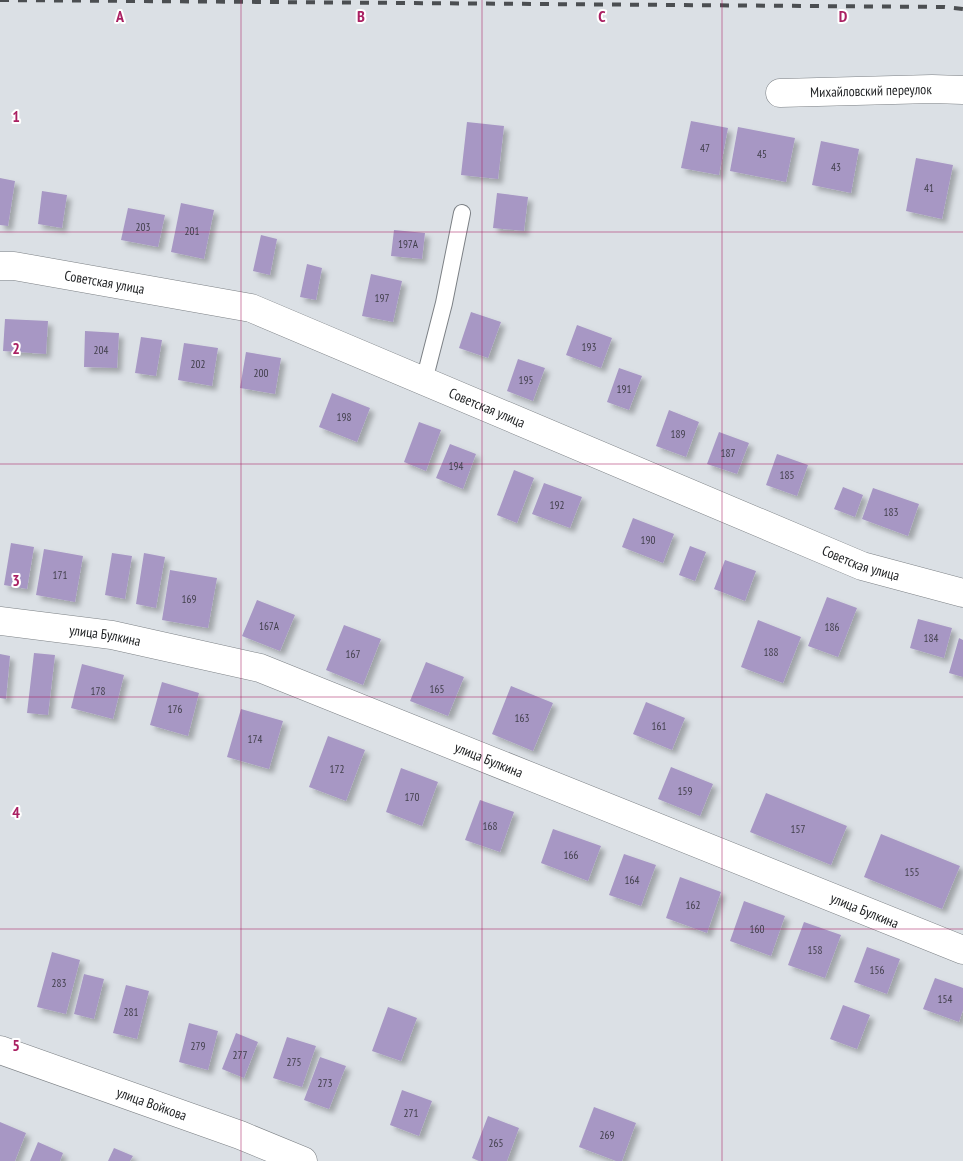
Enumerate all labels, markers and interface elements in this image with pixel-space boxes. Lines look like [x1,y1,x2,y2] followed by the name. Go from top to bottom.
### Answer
[115,6,125,26] text: A
[357,6,365,26] text: B
[598,6,606,26] text: C
[839,6,848,26] text: D
[810,80,933,101] street label: Михайловский переулок
[12,106,20,126] text: 1
[700,141,710,155] house number: 47
[757,147,767,161] house number: 45
[831,160,841,174] house number: 43
[924,181,934,195] house number: 41
[136,220,150,234] house number: 203
[185,224,199,238] house number: 201
[398,237,419,251] house number: 197А
[63,266,146,298] street label: Советская улица
[375,291,389,305] house number: 197
[12,338,20,358] text: 2
[582,340,596,354] house number: 193
[94,343,108,357] house number: 204
[191,357,205,371] house number: 202
[254,366,268,380] house number: 200
[519,373,533,387] house number: 195
[617,382,631,396] house number: 191
[446,384,528,432] street label: Советская улица
[337,410,351,424] house number: 198
[671,427,685,441] house number: 189
[721,446,735,460] house number: 187
[449,459,463,473] house number: 194
[780,468,794,482] house number: 185
[550,498,564,512] house number: 192
[884,505,898,519] house number: 183
[641,533,655,547] house number: 190
[819,541,902,585] street label: Советская улица
[53,568,67,582] house number: 171
[12,570,20,590] text: 3
[182,592,196,606] house number: 169
[259,619,280,633] house number: 167А
[825,620,839,634] house number: 186
[68,621,142,650] street label: улица Булкина
[924,631,938,645] house number: 184
[764,645,778,659] house number: 188
[346,647,360,661] house number: 167
[430,682,444,696] house number: 165
[91,684,105,698] house number: 178
[168,702,182,716] house number: 176
[515,711,529,725] house number: 163
[652,719,666,733] house number: 161
[248,732,262,746] house number: 174
[452,738,526,782] street label: улица Булкина
[330,762,344,776] house number: 172
[678,784,692,798] house number: 159
[405,790,419,804] house number: 170
[12,802,20,822] text: 4
[483,819,497,833] house number: 168
[791,822,805,836] house number: 157
[564,848,578,862] house number: 166
[905,865,919,879] house number: 155
[625,873,639,887] house number: 164
[828,889,901,932] street label: улица Булкина
[686,898,700,912] house number: 162
[750,922,764,936] house number: 160
[808,943,822,957] house number: 158
[870,963,884,977] house number: 156
[52,976,66,990] house number: 283
[938,992,952,1006] house number: 154
[124,1005,138,1019] house number: 281
[12,1035,20,1055] text: 5
[191,1039,205,1053] house number: 279
[233,1048,247,1062] house number: 277
[287,1055,301,1069] house number: 275
[318,1076,332,1090] house number: 273
[114,1083,189,1124] street label: улица Войкова
[404,1106,418,1120] house number: 271
[600,1128,614,1142] house number: 269
[489,1136,503,1150] house number: 265

